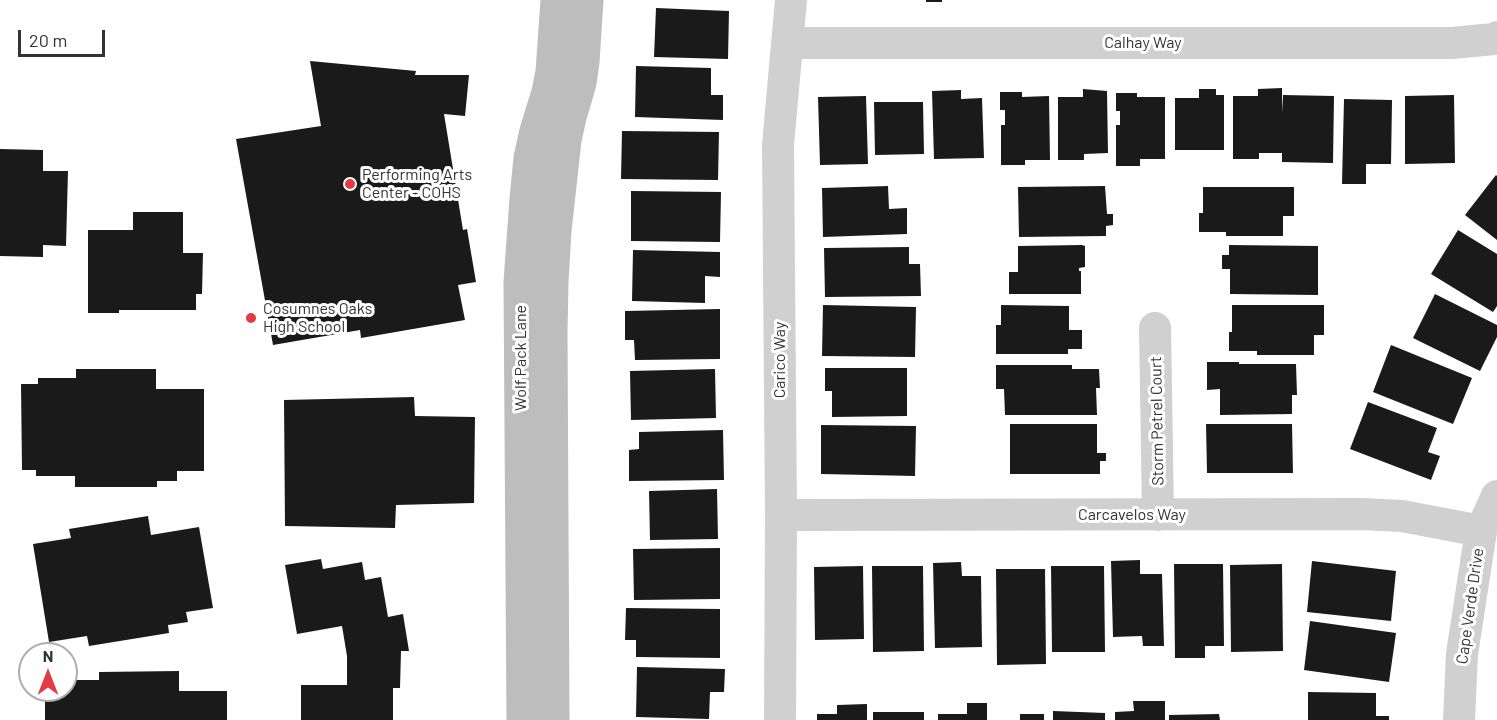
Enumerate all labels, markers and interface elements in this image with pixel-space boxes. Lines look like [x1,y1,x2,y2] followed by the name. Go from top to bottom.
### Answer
[21,18,108,56] scale bar
[29,29,67,51] text: 20 m
[1104,33,1182,53] street label: Calhay Way
[362,165,472,203] place label: Performing Arts Center - COHS
[343,177,357,191] marker: Performing Arts Center - COHS
[263,299,372,337] place label: Cosumnes Oaks High School
[511,305,531,411] street label: Wolf Pack Lane
[244,311,258,325] marker: Cosumnes Oaks High School
[770,322,790,398] street label: Carico Way
[1146,356,1168,486] street label: Storm Petrel Court
[1078,505,1186,525] street label: Carcavelos Way
[1452,547,1488,665] street label: Cape Verde Drive
[18,642,78,702] north arrow
[43,646,53,665] text: N

